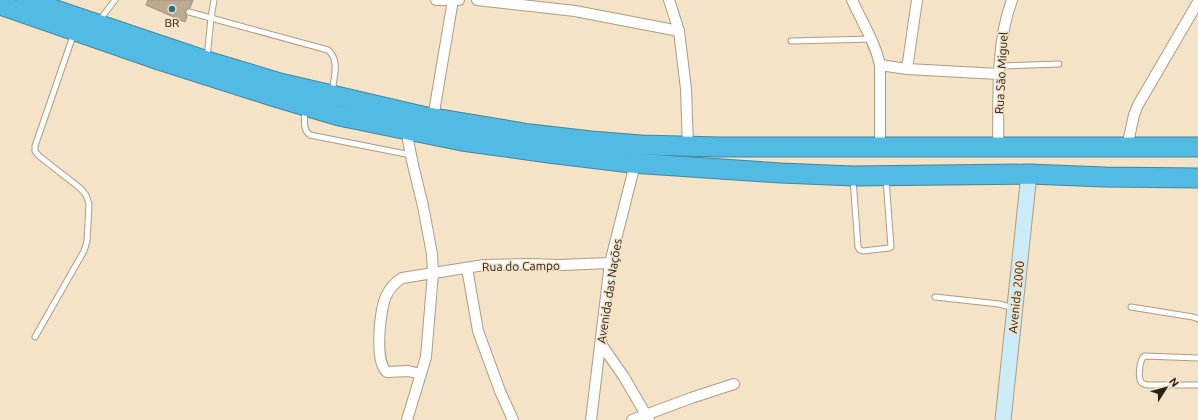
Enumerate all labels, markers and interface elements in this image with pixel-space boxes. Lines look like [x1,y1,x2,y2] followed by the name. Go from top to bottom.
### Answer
[167,4,177,14] marker: BR
[164,16,180,29] place label: BR
[992,32,1010,114] street label: Rua São Miguel
[594,238,624,344] street label: Avenida das Nações
[482,259,560,273] street label: Rua do Campo
[1006,260,1026,334] street label: Avenida 2000
[1146,368,1186,408] north arrow
[1167,375,1181,389] text: N

